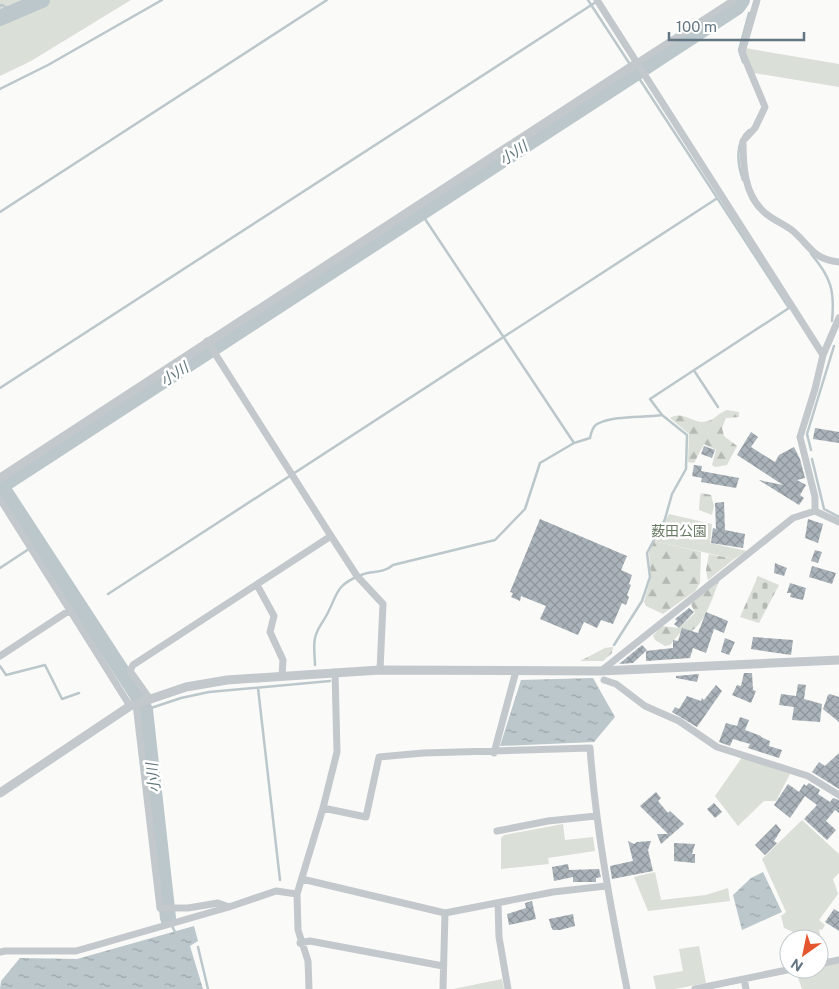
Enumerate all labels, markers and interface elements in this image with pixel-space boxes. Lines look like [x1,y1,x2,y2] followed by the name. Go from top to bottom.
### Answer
[669,10,804,42] scale bar
[676,18,717,35] text: 100 m
[496,137,532,168] water label: 小川
[157,358,193,389] water label: 小川
[651,523,707,539] park label: 薮田公園
[143,760,163,794] water label: 小川
[779,929,829,979] north arrow
[788,955,806,975] text: N

